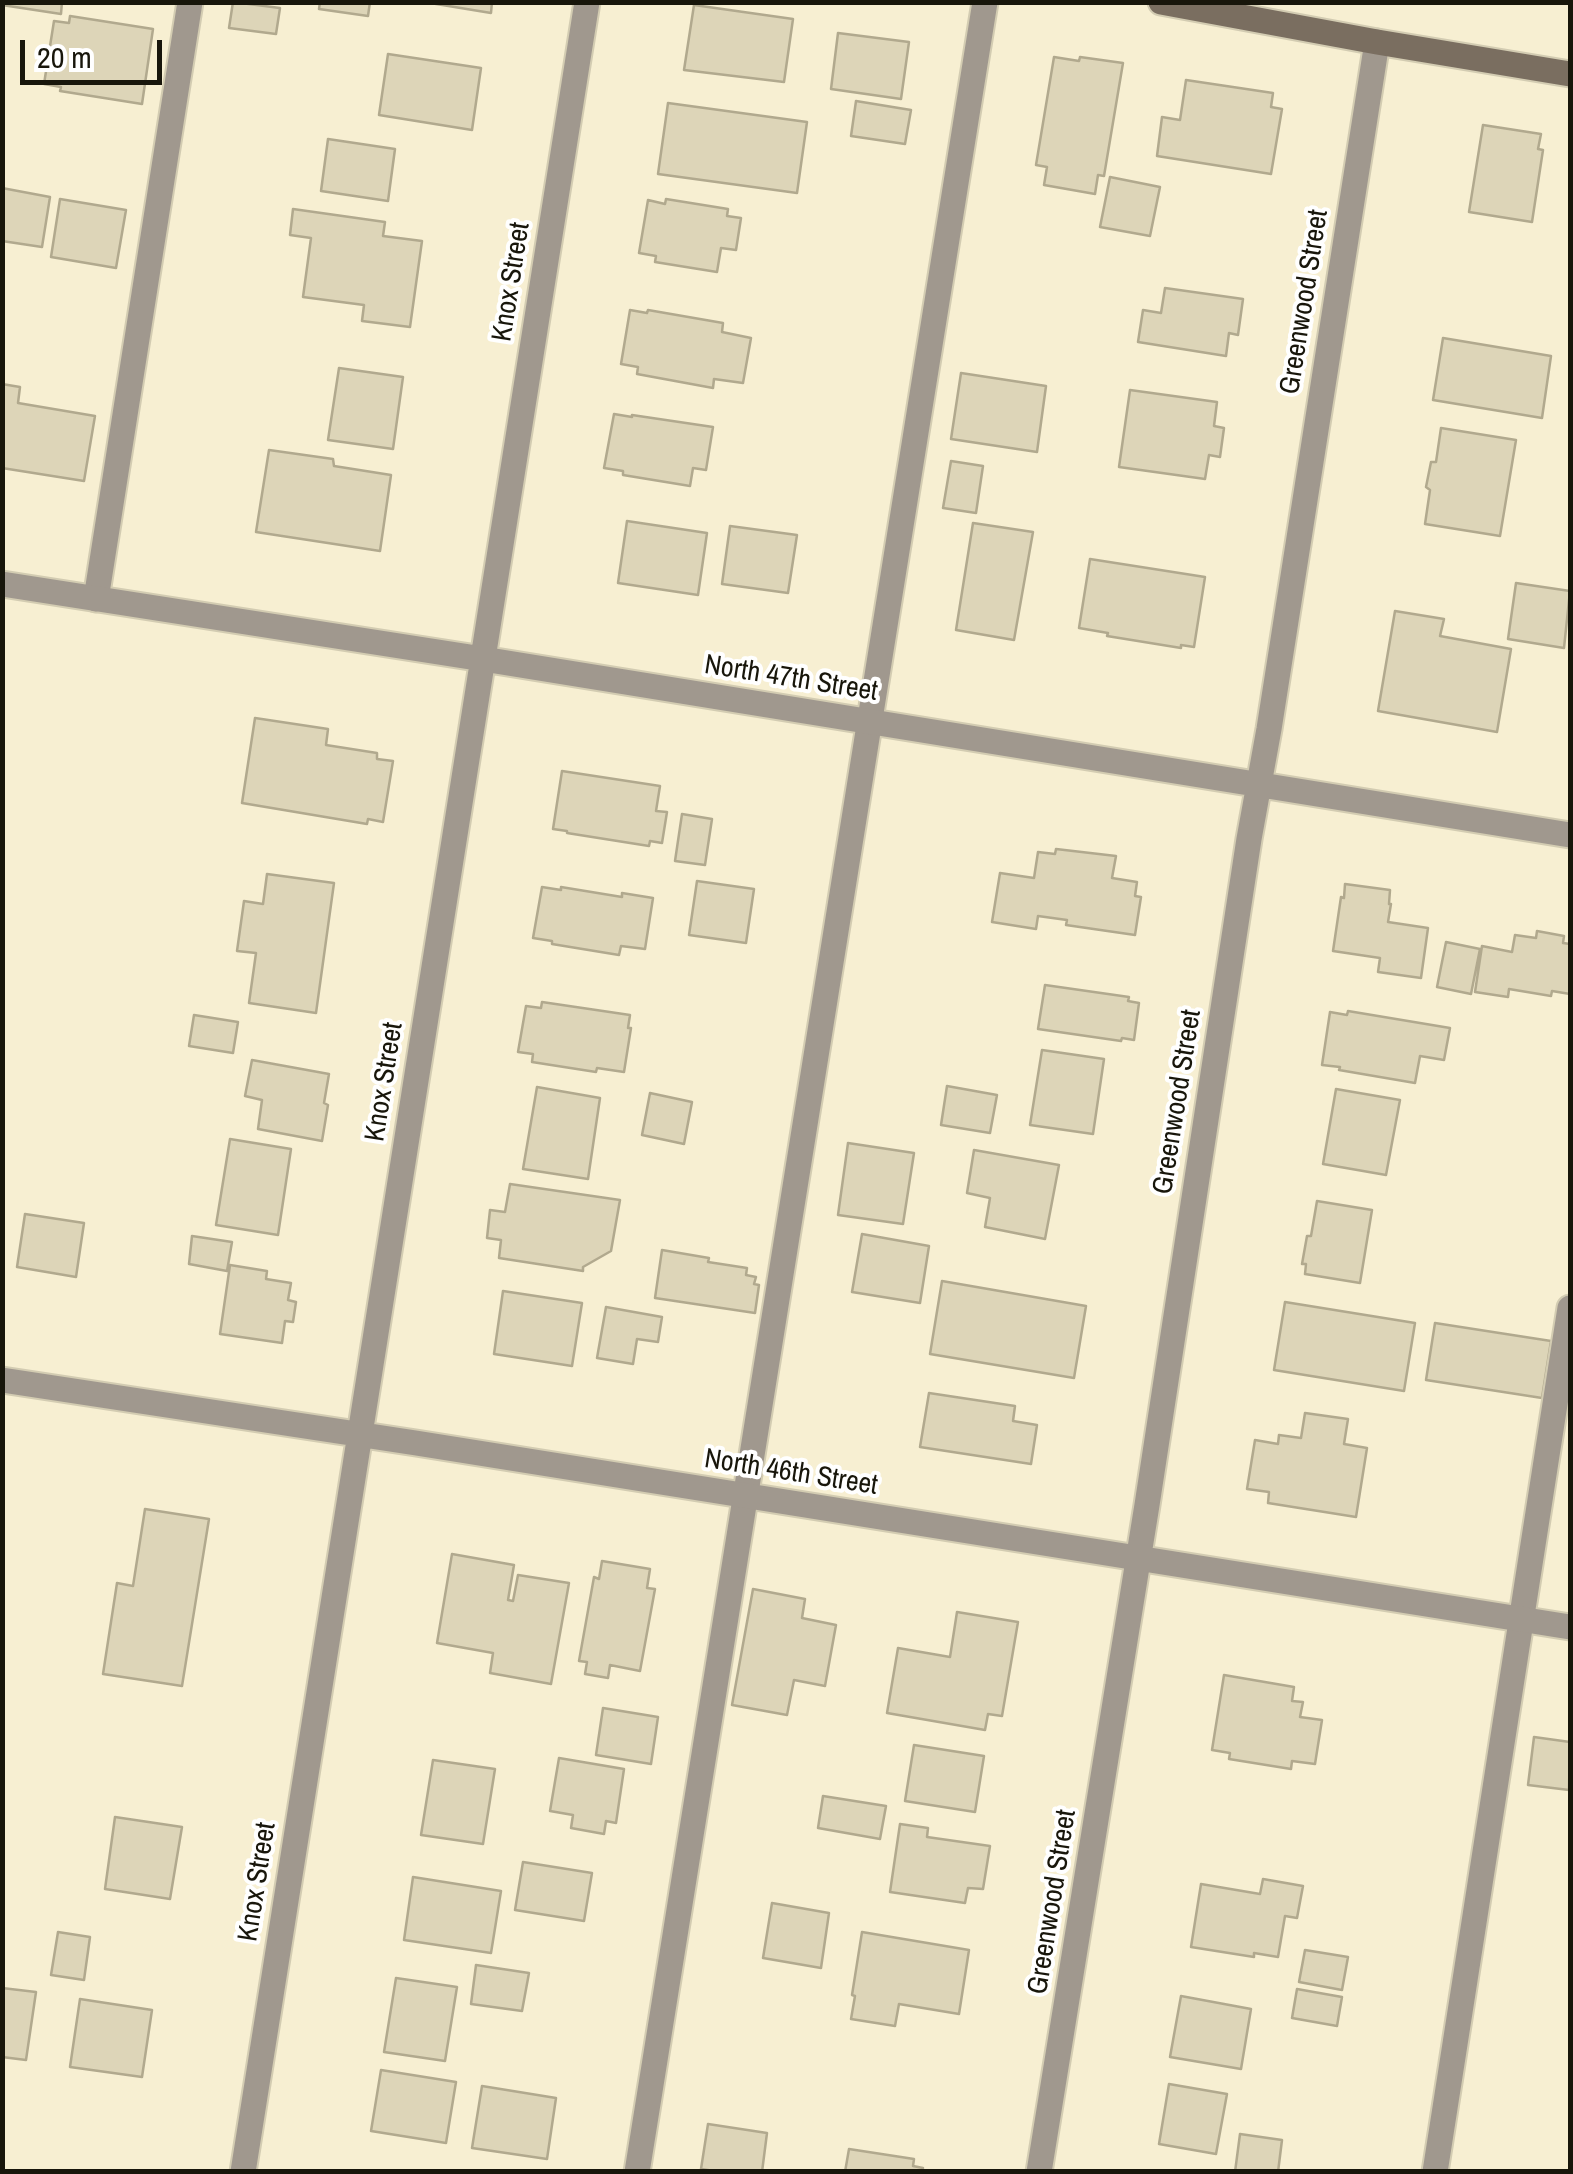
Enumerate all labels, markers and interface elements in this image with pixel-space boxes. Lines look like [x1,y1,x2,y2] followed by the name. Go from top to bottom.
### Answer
[25,20,168,82] scale bar
[37,37,92,77] text: 20 m
[1274,207,1336,397] street label: Greenwood Street
[486,220,538,344] street label: Knox Street
[702,649,880,709] street label: North 47th Street
[1147,1007,1209,1197] street label: Greenwood Street
[359,1020,411,1144] street label: Knox Street
[702,1443,880,1503] street label: North 46th Street
[1022,1807,1084,1997] street label: Greenwood Street
[232,1820,284,1944] street label: Knox Street

